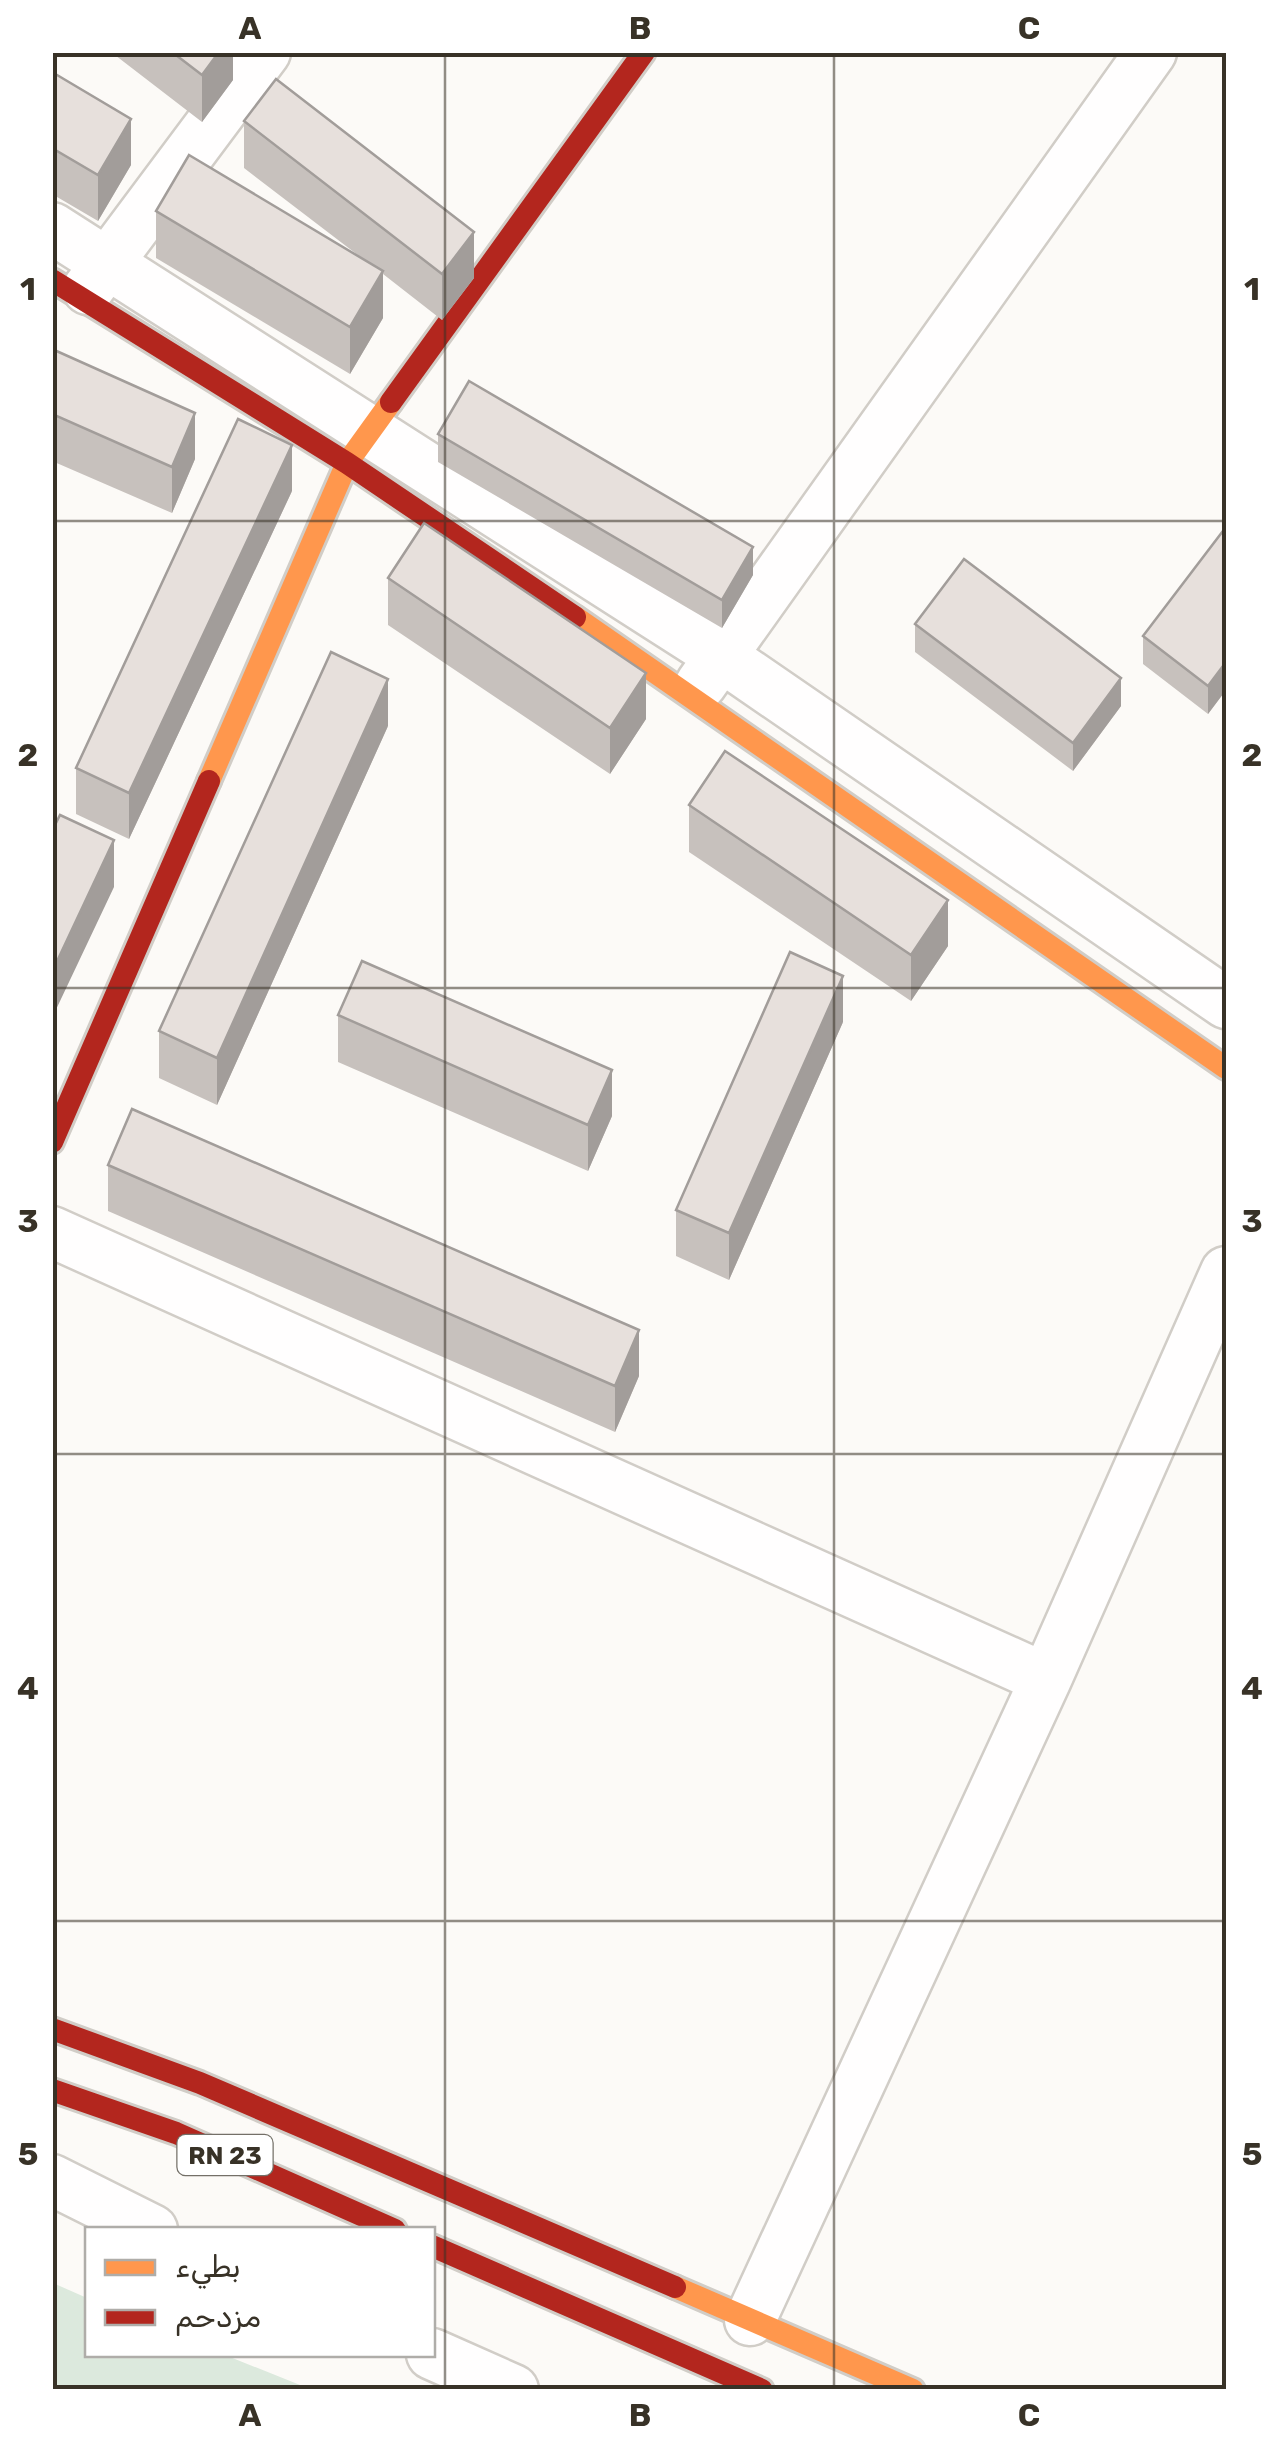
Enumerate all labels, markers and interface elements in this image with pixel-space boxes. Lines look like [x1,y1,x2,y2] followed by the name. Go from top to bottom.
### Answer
[239,9,262,47] text: A
[629,9,651,47] text: B
[1018,9,1040,47] text: C
[20,270,36,308] text: 1
[1244,270,1260,308] text: 1
[18,736,38,774] text: 2
[1242,736,1262,774] text: 2
[17,1202,39,1240] text: 3
[1241,1202,1263,1240] text: 3
[17,1669,39,1707] text: 4
[1241,1669,1263,1707] text: 4
[18,2135,38,2173] text: 5
[178,2135,272,2175] road number: RN 23
[1242,2135,1262,2173] text: 5
[85,2227,435,2357] legend
[175,2249,241,2289] text: بطيء
[175,2299,261,2336] text: مزدحم
[239,2396,262,2434] text: A
[629,2396,651,2434] text: B
[1018,2396,1040,2434] text: C

